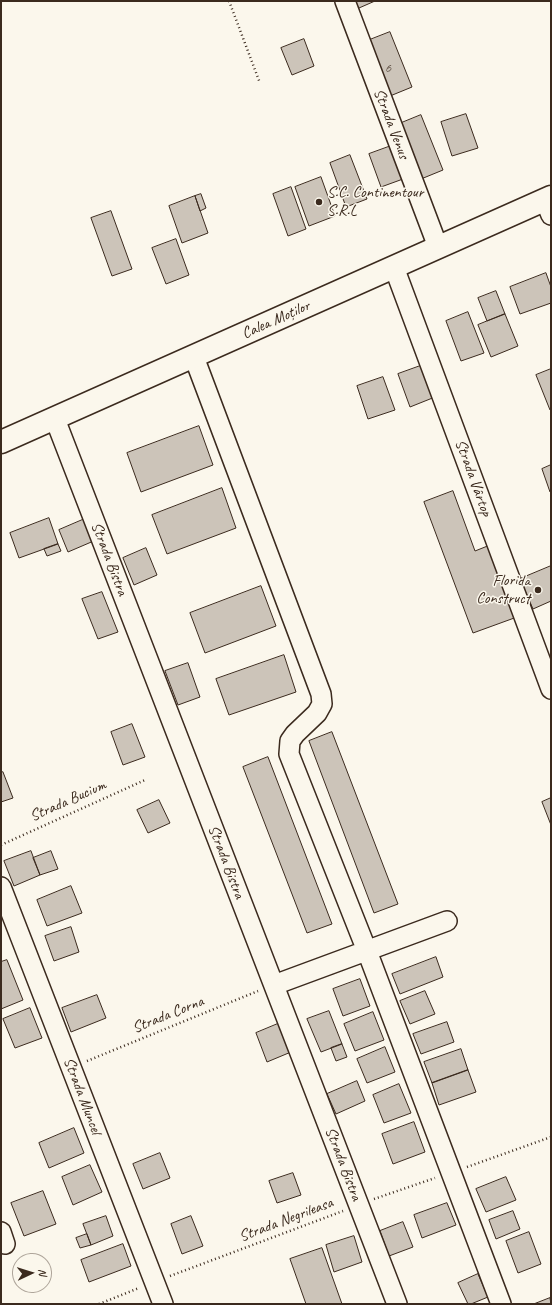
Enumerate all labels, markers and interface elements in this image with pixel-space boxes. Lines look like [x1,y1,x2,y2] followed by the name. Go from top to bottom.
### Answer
[385,60,391,76] house number: 6
[369,86,413,162] street label: Strada Venus
[327,183,423,221] place label: S.C. Continentour S.R.L
[314,197,324,207] marker: S.C. Continentour S.R.L
[239,296,313,344] street label: Calea Moților
[450,437,496,519] street label: Strada Vârtop
[86,520,132,598] street label: Strada Bistra
[476,571,530,609] place label: Florida Construct
[533,585,543,595] marker: Florida Construct
[27,776,109,826] street label: Strada Bucium
[203,823,249,901] street label: Strada Bistra
[129,992,207,1038] street label: Strada Corna
[59,1055,105,1137] street label: Strada Muncel
[320,1125,366,1203] street label: Strada Bistra
[236,1193,336,1247] street label: Strada Negrileasa
[12,1253,52,1293] north arrow
[36,1268,50,1276] text: N

